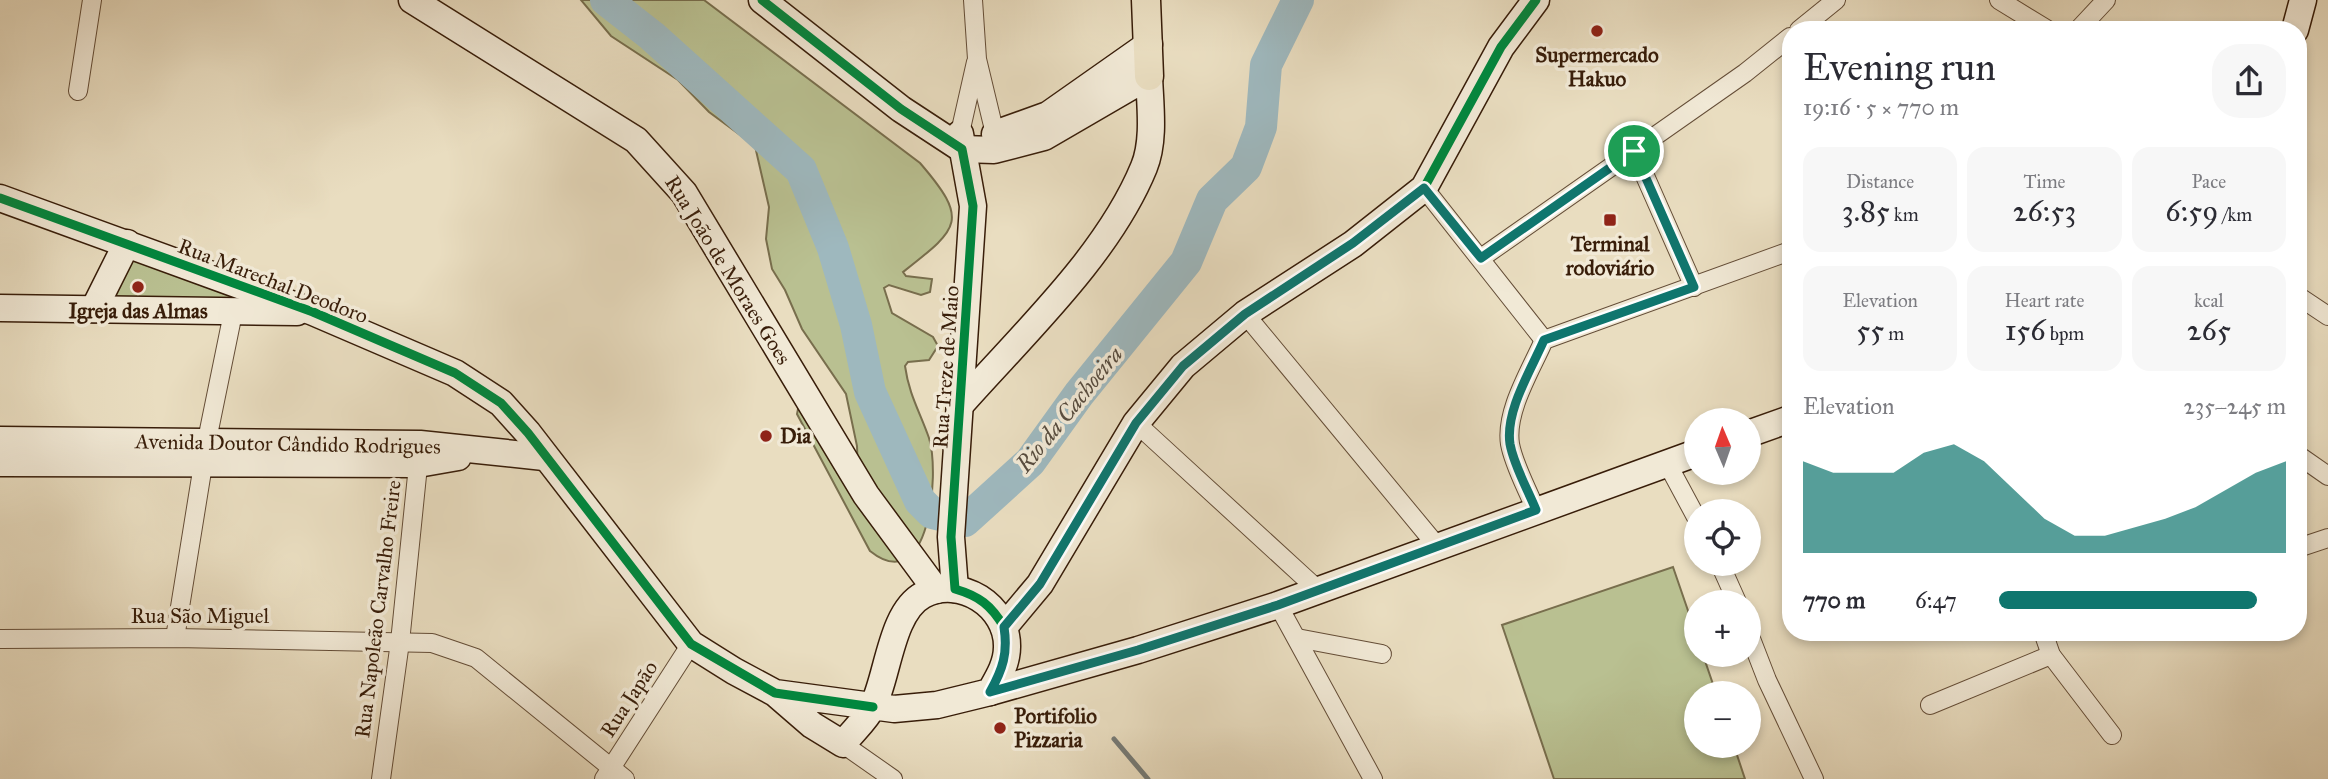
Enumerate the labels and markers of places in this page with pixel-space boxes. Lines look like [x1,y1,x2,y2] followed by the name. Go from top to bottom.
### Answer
[1589,23,1605,39] marker: Supermercado Hakuo
[1535,42,1659,92] place label: Supermercado Hakuo
[1604,121,1664,181] pin
[1602,212,1618,228] marker: Terminal rodoviário
[1565,231,1655,281] place label: Terminal rodoviário
[130,279,146,295] marker: Igreja das Almas
[68,298,208,324] place label: Igreja das Almas
[780,423,812,449] place label: Dia
[758,428,774,444] marker: Dia
[1014,703,1097,753] place label: Portifolio Pizzaria
[992,720,1008,736] marker: Portifolio Pizzaria

